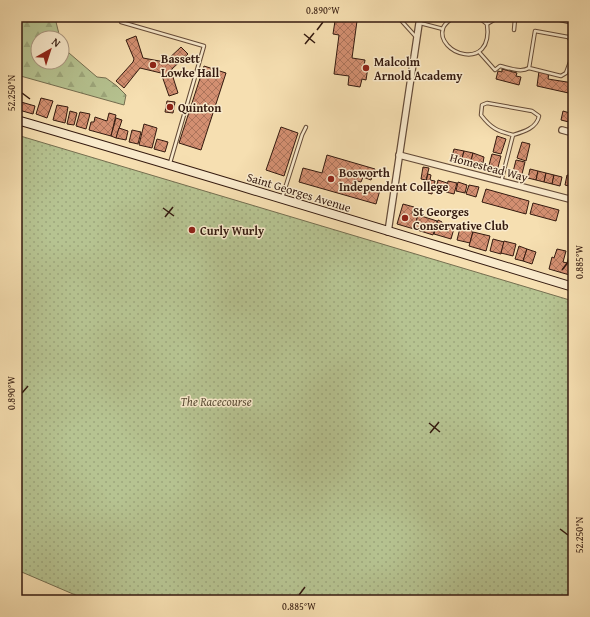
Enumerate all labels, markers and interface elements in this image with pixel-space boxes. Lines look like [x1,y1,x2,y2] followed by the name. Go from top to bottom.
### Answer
[306,3,340,18] text: 0.890°W
[30,30,70,70] north arrow
[48,34,65,51] text: N
[161,50,219,81] place label: Bassett Lowke Hall
[374,53,463,84] place label: Malcolm Arnold Academy
[148,60,158,70] marker: Bassett Lowke Hall
[361,63,371,73] marker: Malcolm Arnold Academy
[4,74,19,111] text: 52.250°N
[178,99,221,116] place label: Quinton
[165,102,175,112] marker: Quinton
[448,148,530,186] street label: Homestead Way
[339,164,449,195] place label: Bosworth Independent College
[245,168,354,216] street label: Saint Georges Avenue
[326,174,336,184] marker: Bosworth Independent College
[413,203,509,234] place label: St Georges Conservative Club
[400,213,410,223] marker: St Georges Conservative Club
[200,222,265,239] place label: Curly Wurly
[187,225,197,235] marker: Curly Wurly
[572,245,587,279] text: 0.885°W
[4,376,19,410] text: 0.890°W
[181,393,252,410] park label: The Racecourse
[572,516,587,553] text: 52.250°N
[282,599,316,614] text: 0.885°W

